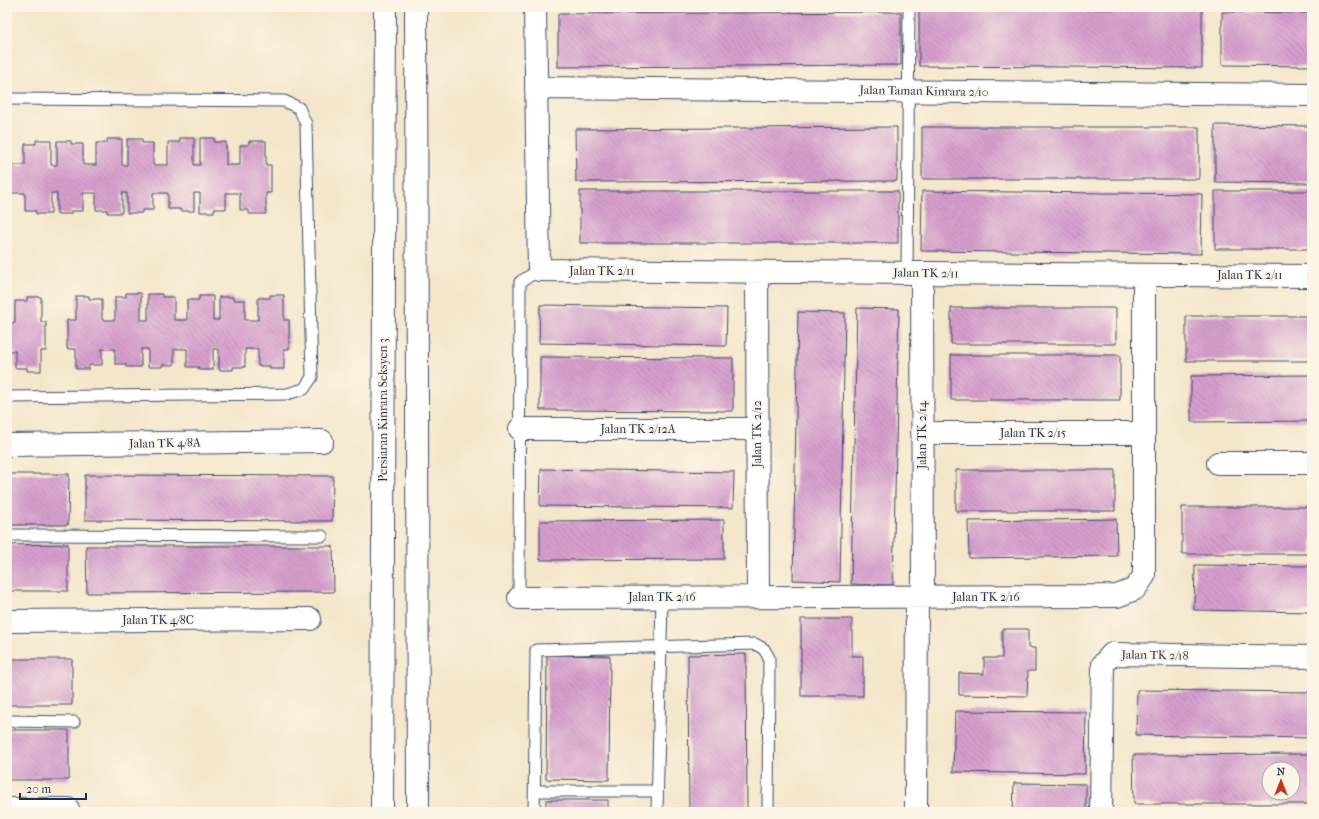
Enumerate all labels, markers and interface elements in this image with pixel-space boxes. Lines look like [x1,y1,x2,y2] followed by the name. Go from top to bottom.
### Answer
[858,83,989,99] street label: Jalan Taman Kinrara 2/10
[568,264,635,278] street label: Jalan TK 2/11
[892,265,959,281] street label: Jalan TK 2/11
[1216,268,1283,282] street label: Jalan TK 2/11
[376,338,390,482] street label: Persiaran Kinrara Seksyen 3
[750,400,764,469] street label: Jalan TK 2/12
[915,400,929,470] street label: Jalan TK 2/14
[600,422,676,436] street label: Jalan TK 2/12A
[999,426,1066,440] street label: Jalan TK 2/15
[128,435,201,451] street label: Jalan TK 4/8A
[627,590,696,604] street label: Jalan TK 2/16
[951,590,1020,604] street label: Jalan TK 2/16
[121,613,194,627] street label: Jalan TK 4/8C
[1120,647,1189,663] street label: Jalan TK 2/18
[1261,761,1301,801] north arrow
[1277,765,1286,778] text: N
[20,775,86,801] scale bar
[26,782,51,796] text: 20 m

